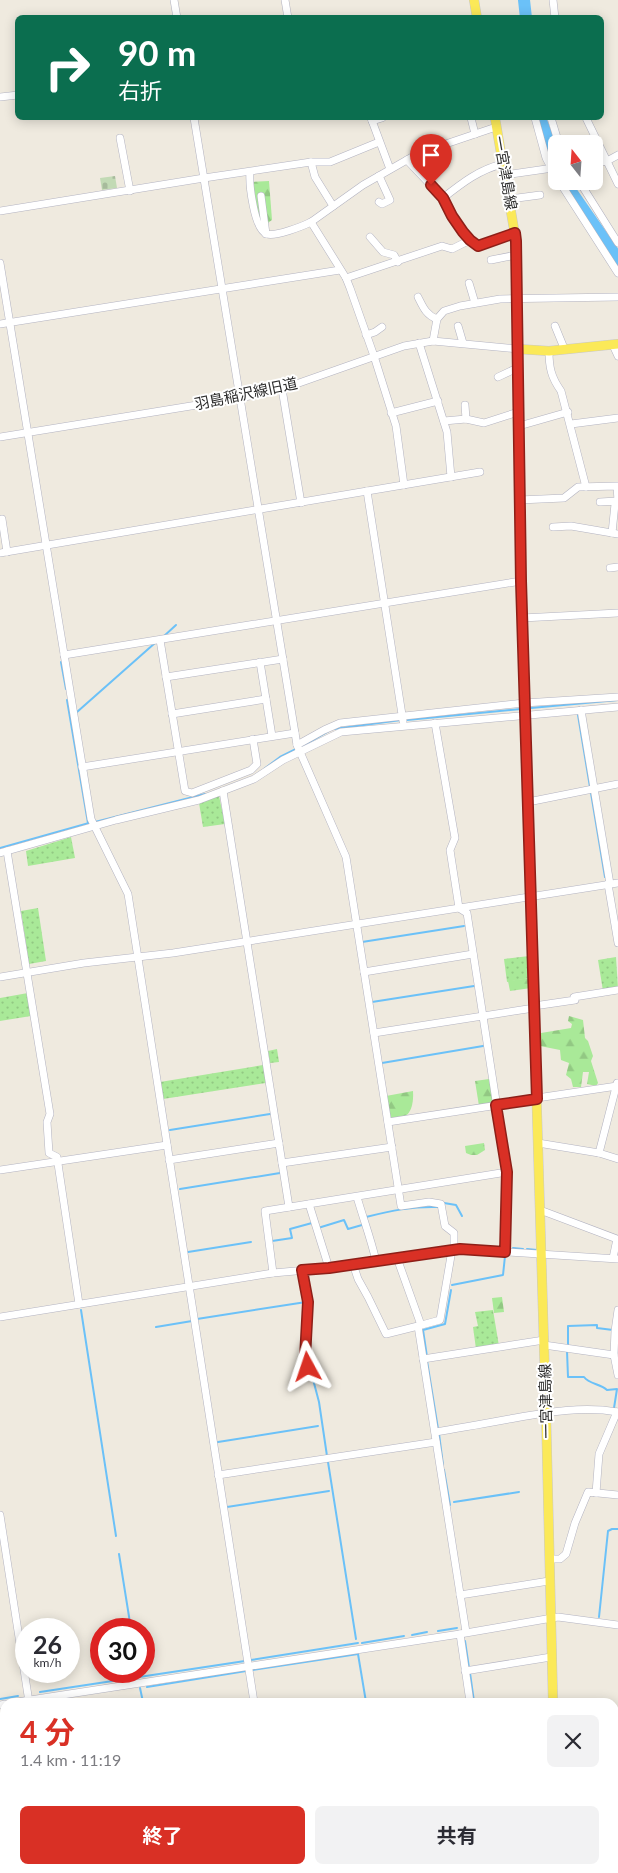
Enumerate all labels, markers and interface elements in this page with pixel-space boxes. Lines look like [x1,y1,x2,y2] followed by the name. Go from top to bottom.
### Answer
[118,31,196,73] text: 90 m
[35,35,100,100] icon: right
[118,77,162,104] text: 右折
[410,134,452,185] pin
[491,134,521,211] street label: 一宮津島線
[548,135,602,190] north arrow
[548,135,603,190] map controls
[417,141,445,169] icon: arrive
[193,373,299,413] street label: 羽島稲沢線旧道
[281,1340,333,1392] position arrow
[535,1363,555,1439] street label: 一宮津島線
[90,1618,155,1683] speed limit sign: 30
[33,1629,62,1659] text: 26
[33,1655,62,1670] text: km/h
[20,1713,75,1749] text: 4 分
[547,1715,599,1767] button: close
[20,1750,121,1769] text: 1.4 km · 11:19
[20,1806,305,1864] button: 終了
[315,1806,599,1864] button: 共有

